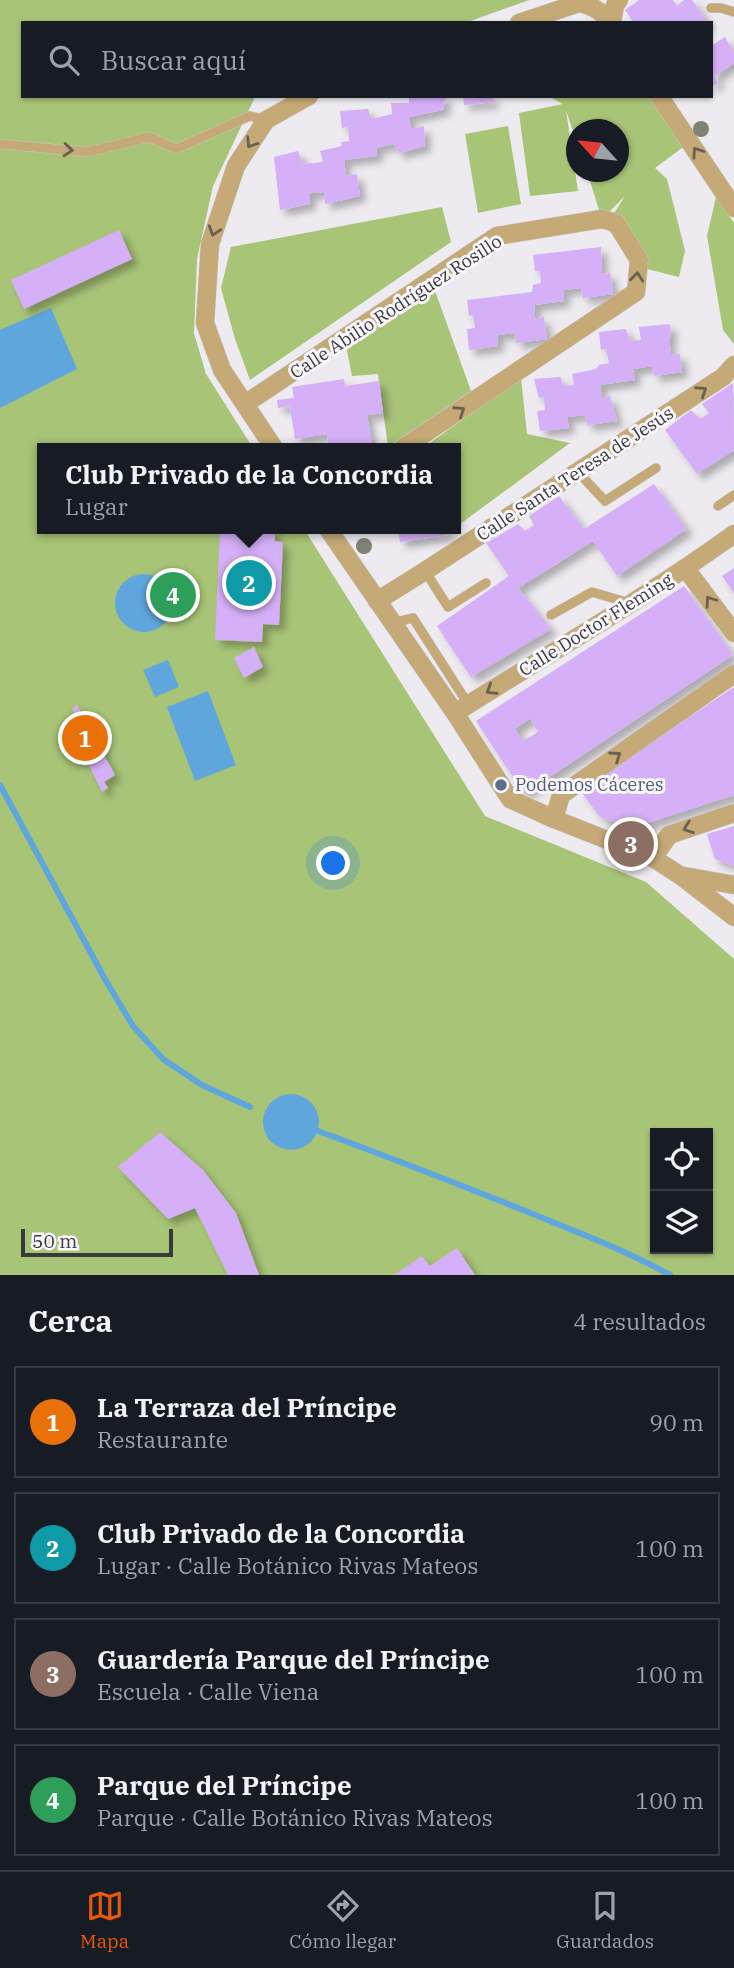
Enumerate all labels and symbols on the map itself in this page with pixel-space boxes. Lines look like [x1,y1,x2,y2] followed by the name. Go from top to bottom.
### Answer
[566,119,629,182] north arrow
[246,136,259,149] one-way arrow
[63,142,74,157] one-way arrow
[692,147,705,160] one-way arrow
[208,225,223,237] one-way arrow
[285,229,506,384] street label: Calle Abilio Rodríguez Rosillo
[630,271,645,283] one-way arrow
[694,386,707,399] one-way arrow
[472,401,678,546] street label: Calle Santa Teresa de Jesús
[452,406,465,419] one-way arrow
[226,557,272,609] pin: 2
[514,568,677,681] street label: Calle Doctor Fleming
[150,569,196,621] pin: 4
[706,596,718,609] one-way arrow
[486,682,499,695] one-way arrow
[62,712,108,764] pin: 1
[608,752,621,764] one-way arrow
[515,773,664,796] place label: Podemos Cáceres
[493,777,509,793] marker: Podemos Cáceres
[608,818,654,870] pin: 3
[682,820,695,834] one-way arrow
[316,846,350,880] your location
[21,1226,173,1258] scale bar

